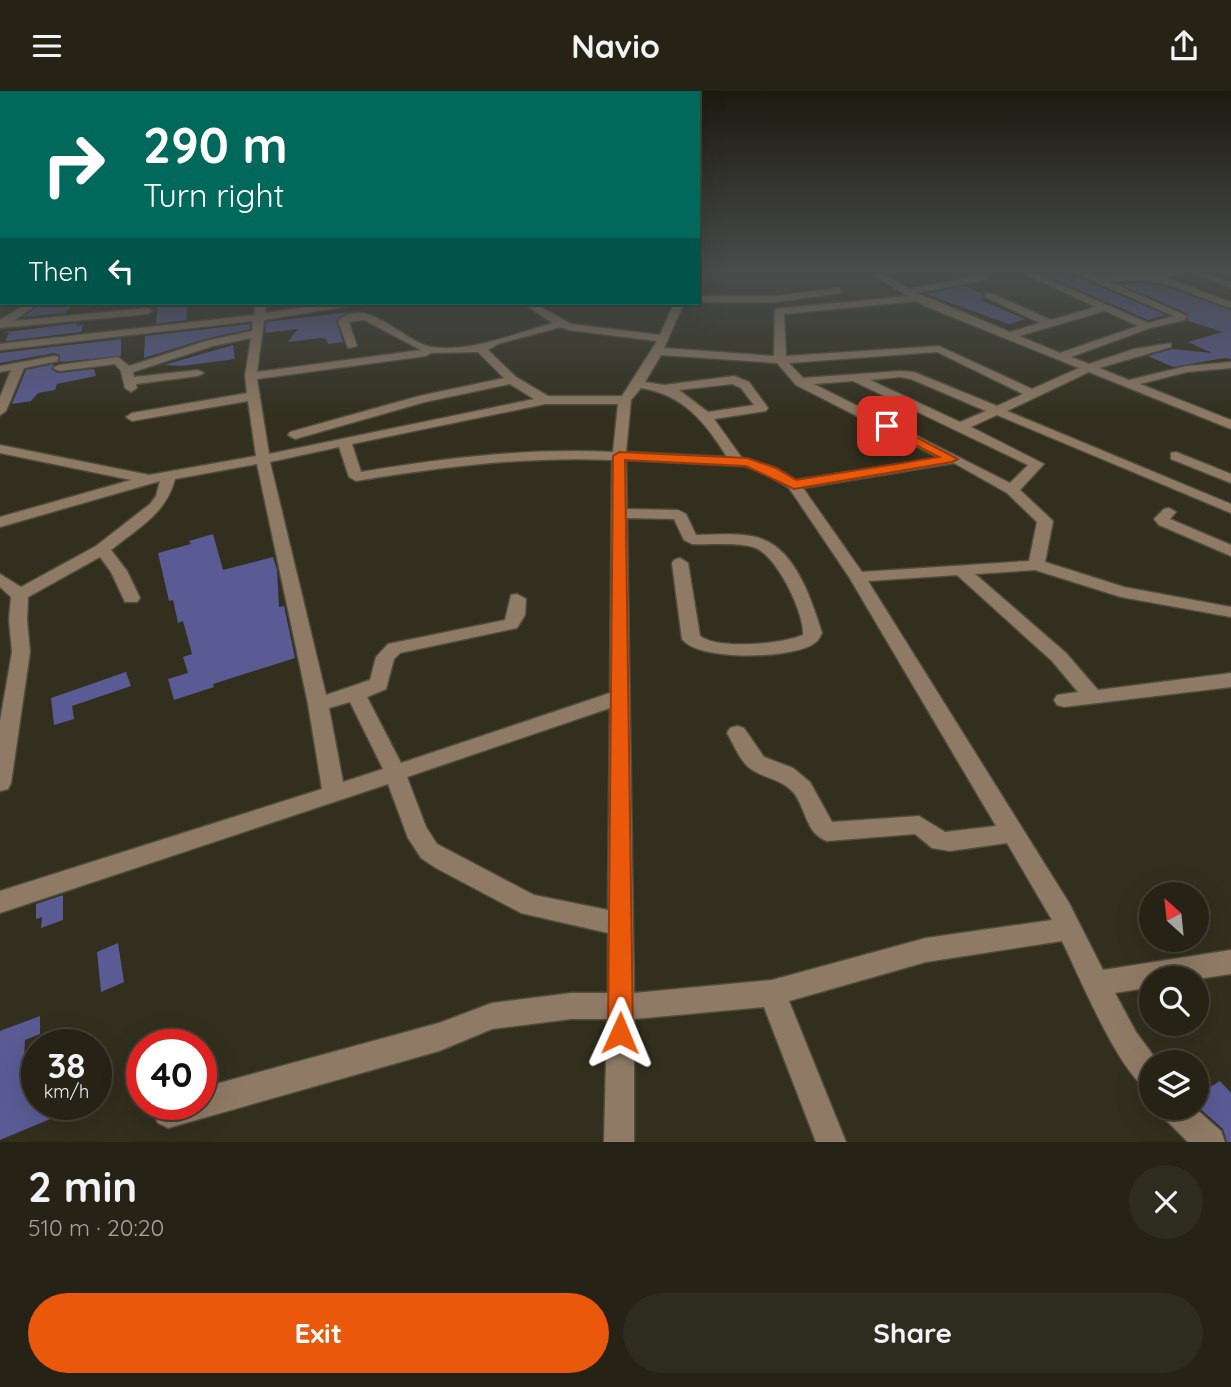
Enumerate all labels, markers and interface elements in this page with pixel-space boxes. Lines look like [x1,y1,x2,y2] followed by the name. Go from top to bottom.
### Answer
[571,26,660,66] text: Navio
[28,27,66,65] icon: menu
[1165,27,1203,65] icon: share
[143,114,288,175] text: 290 m
[28,119,119,210] icon: right
[143,175,284,215] text: Turn right
[102,252,140,290] icon: left
[28,255,88,288] text: Then
[857,396,917,456] pin
[868,407,906,445] icon: arrive
[1139,882,1209,952] north arrow
[1139,882,1209,1120] map controls
[1139,966,1209,1036] button: search
[583,996,657,1070] position arrow
[126,1029,217,1120] speed limit sign: 40
[48,1043,85,1087] text: 38
[1139,1050,1209,1120] button: layers
[44,1080,89,1103] text: km/h
[28,1160,137,1213] text: 2 min
[1129,1165,1203,1239] button: close
[28,1213,164,1242] text: 510 m · 20:20
[28,1293,609,1373] button: Exit
[623,1293,1203,1373] button: Share

